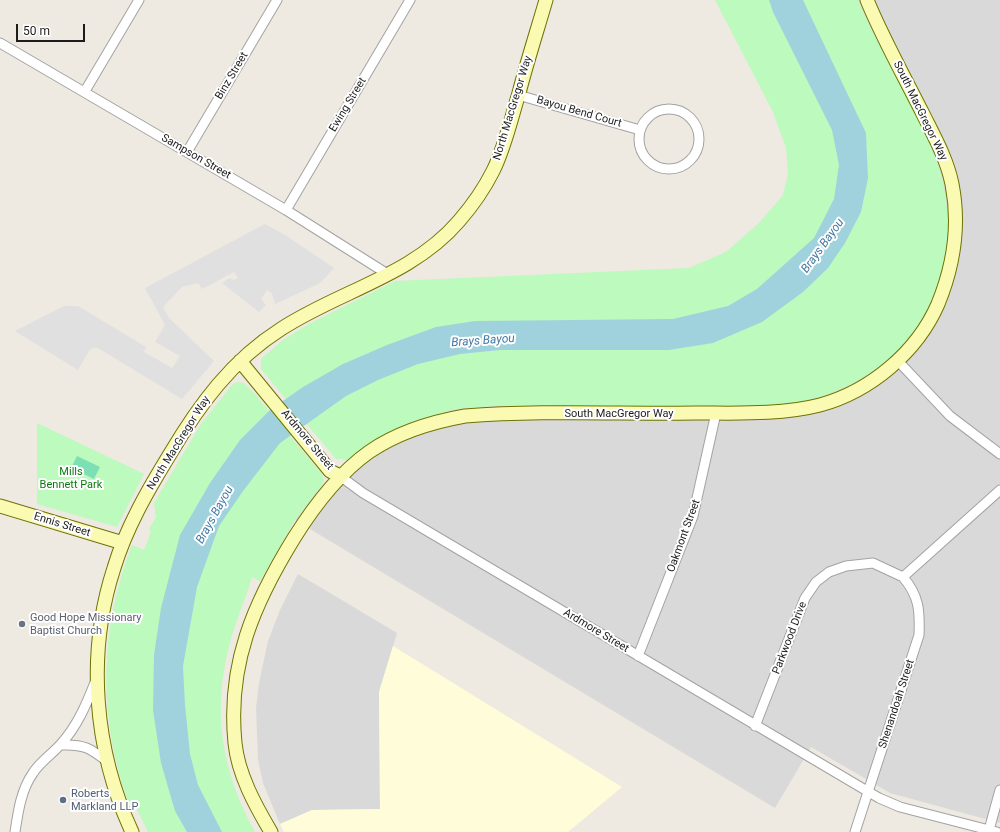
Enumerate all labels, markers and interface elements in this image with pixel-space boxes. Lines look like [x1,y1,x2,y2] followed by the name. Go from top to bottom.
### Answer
[18,16,87,42] scale bar
[23,24,50,38] text: 50 m
[213,50,251,102] street label: Binz Street
[491,54,535,162] street label: North MacGregor Way
[890,59,950,163] street label: South MacGregor Way
[327,75,369,135] street label: Ewing Street
[535,94,623,130] street label: Bayou Bend Court
[159,132,233,182] street label: Sampson Street
[798,216,848,276] water label: Brays Bayou
[451,332,515,350] water label: Brays Bayou
[145,394,213,492] street label: North MacGregor Way
[278,407,336,473] street label: Ardmore Street
[564,407,674,421] street label: South MacGregor Way
[40,465,102,491] park label: Mills Bennett Park
[193,484,237,546] water label: Brays Bayou
[665,498,703,574] street label: Oakmont Street
[32,510,92,540] street label: Ennis Street
[770,600,810,676] street label: Parkwood Drive
[561,606,631,656] street label: Ardmore Street
[30,611,141,637] place label: Good Hope Missionary Baptist Church
[17,619,27,629] marker: Good Hope Missionary Baptist Church
[876,658,918,750] street label: Shenandoah Street
[71,787,138,813] place label: Roberts Markland LLP
[58,795,68,805] marker: Roberts Markland LLP

